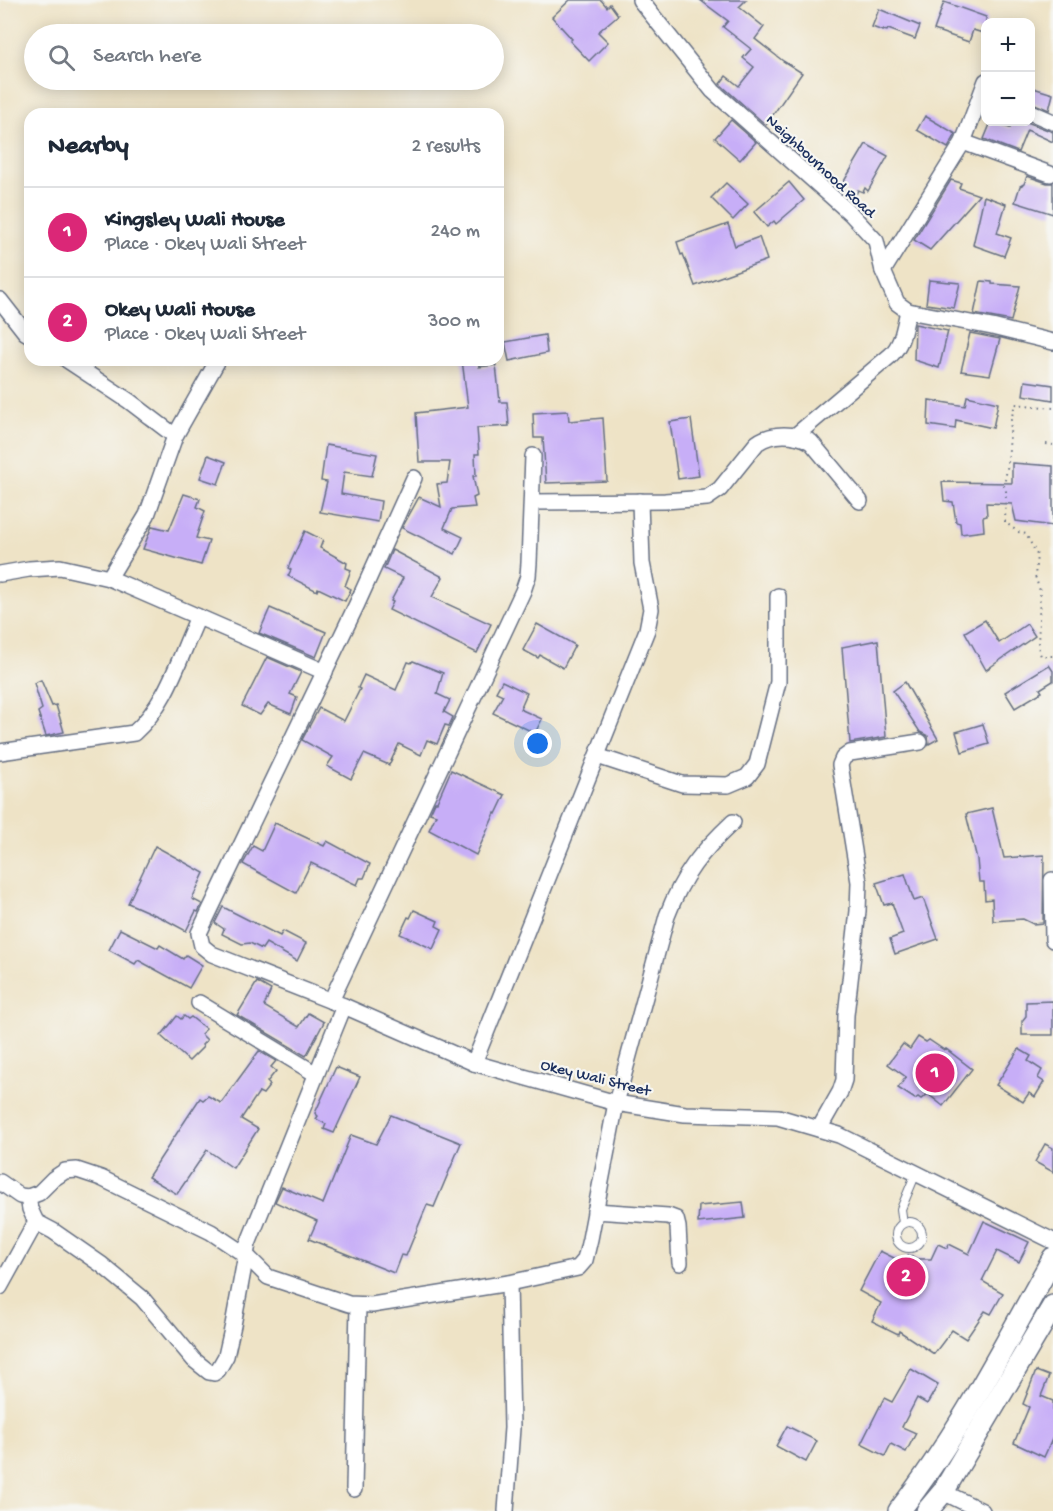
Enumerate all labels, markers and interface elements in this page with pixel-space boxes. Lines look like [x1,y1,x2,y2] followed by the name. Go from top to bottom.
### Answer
[981,18,1035,126] map controls
[981,18,1035,72] button: +
[24,24,504,90] search box
[45,41,78,74] icon: search
[93,44,201,70] text: Search here
[981,72,1035,126] button: −
[761,112,880,224] street label: Neighbourhood Road
[48,132,129,163] text: Nearby
[411,136,480,159] text: 2 results
[105,208,285,234] text: Kingsley Wali House
[63,221,72,244] text: 1
[430,221,480,244] text: 240 m
[105,234,305,257] text: Place · Okey Wali Street
[105,298,255,324] text: Okey Wali House
[63,311,72,334] text: 2
[428,311,480,334] text: 300 m
[105,324,305,347] text: Place · Okey Wali Street
[523,729,552,758] your location
[916,1050,954,1096] pin: 1
[538,1057,654,1103] street label: Okey Wali Street
[886,1254,926,1300] pin: 2

